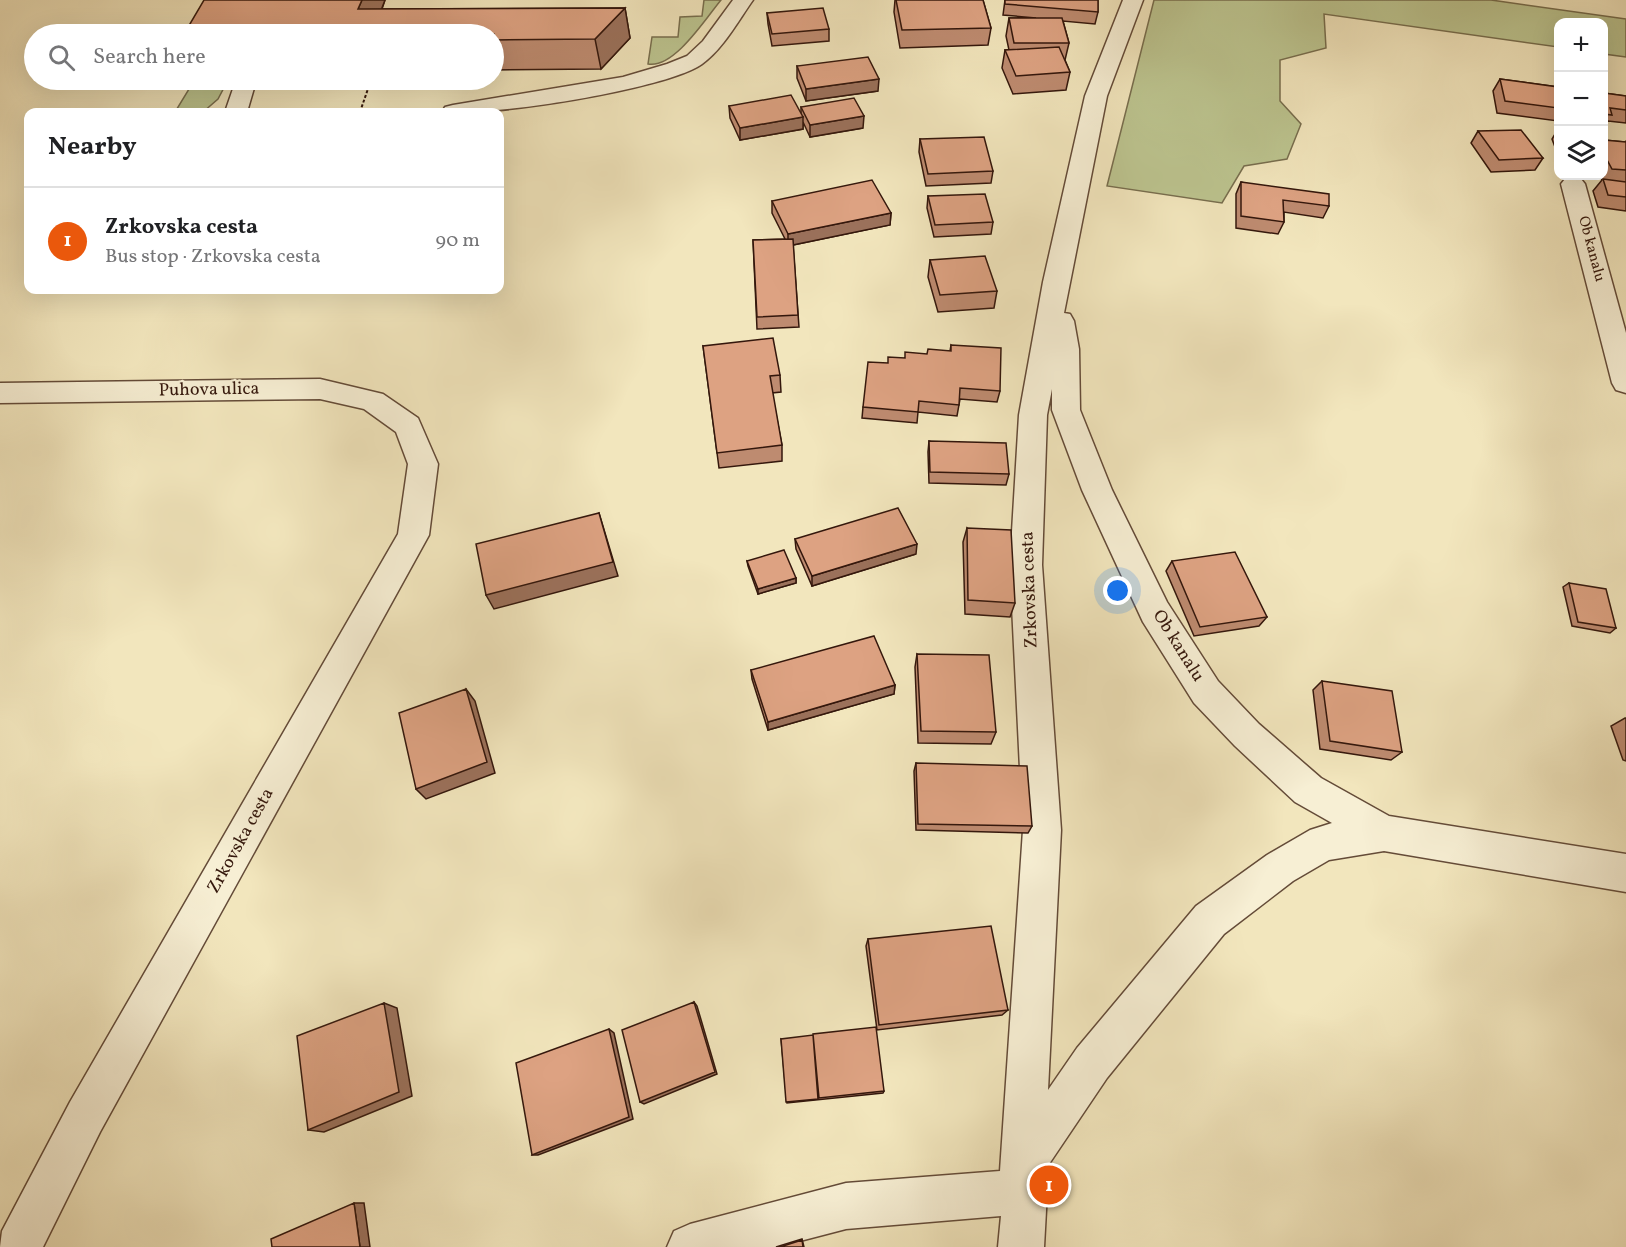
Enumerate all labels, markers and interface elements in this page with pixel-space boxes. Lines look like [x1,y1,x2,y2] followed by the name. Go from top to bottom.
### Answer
[1554,18,1608,180] map controls
[1554,18,1608,72] button: +
[24,24,504,90] search box
[45,41,78,74] icon: search
[93,42,206,73] text: Search here
[1554,72,1608,126] button: −
[1554,126,1608,180] button: layers
[48,129,137,165] text: Nearby
[105,212,258,243] text: Zrkovska cesta
[1572,214,1610,284] street label: Ob kanalu
[63,227,72,255] text: 1
[436,227,480,255] text: 90 m
[105,243,321,271] text: Bus stop · Zrkovska cesta
[158,377,260,403] street label: Puhova ulica
[1015,531,1045,649] street label: Zrkovska cesta
[1103,576,1132,605] your location
[1146,605,1210,687] street label: Ob kanalu
[202,784,280,898] street label: Zrkovska cesta
[1030,1162,1068,1208] pin: 1

